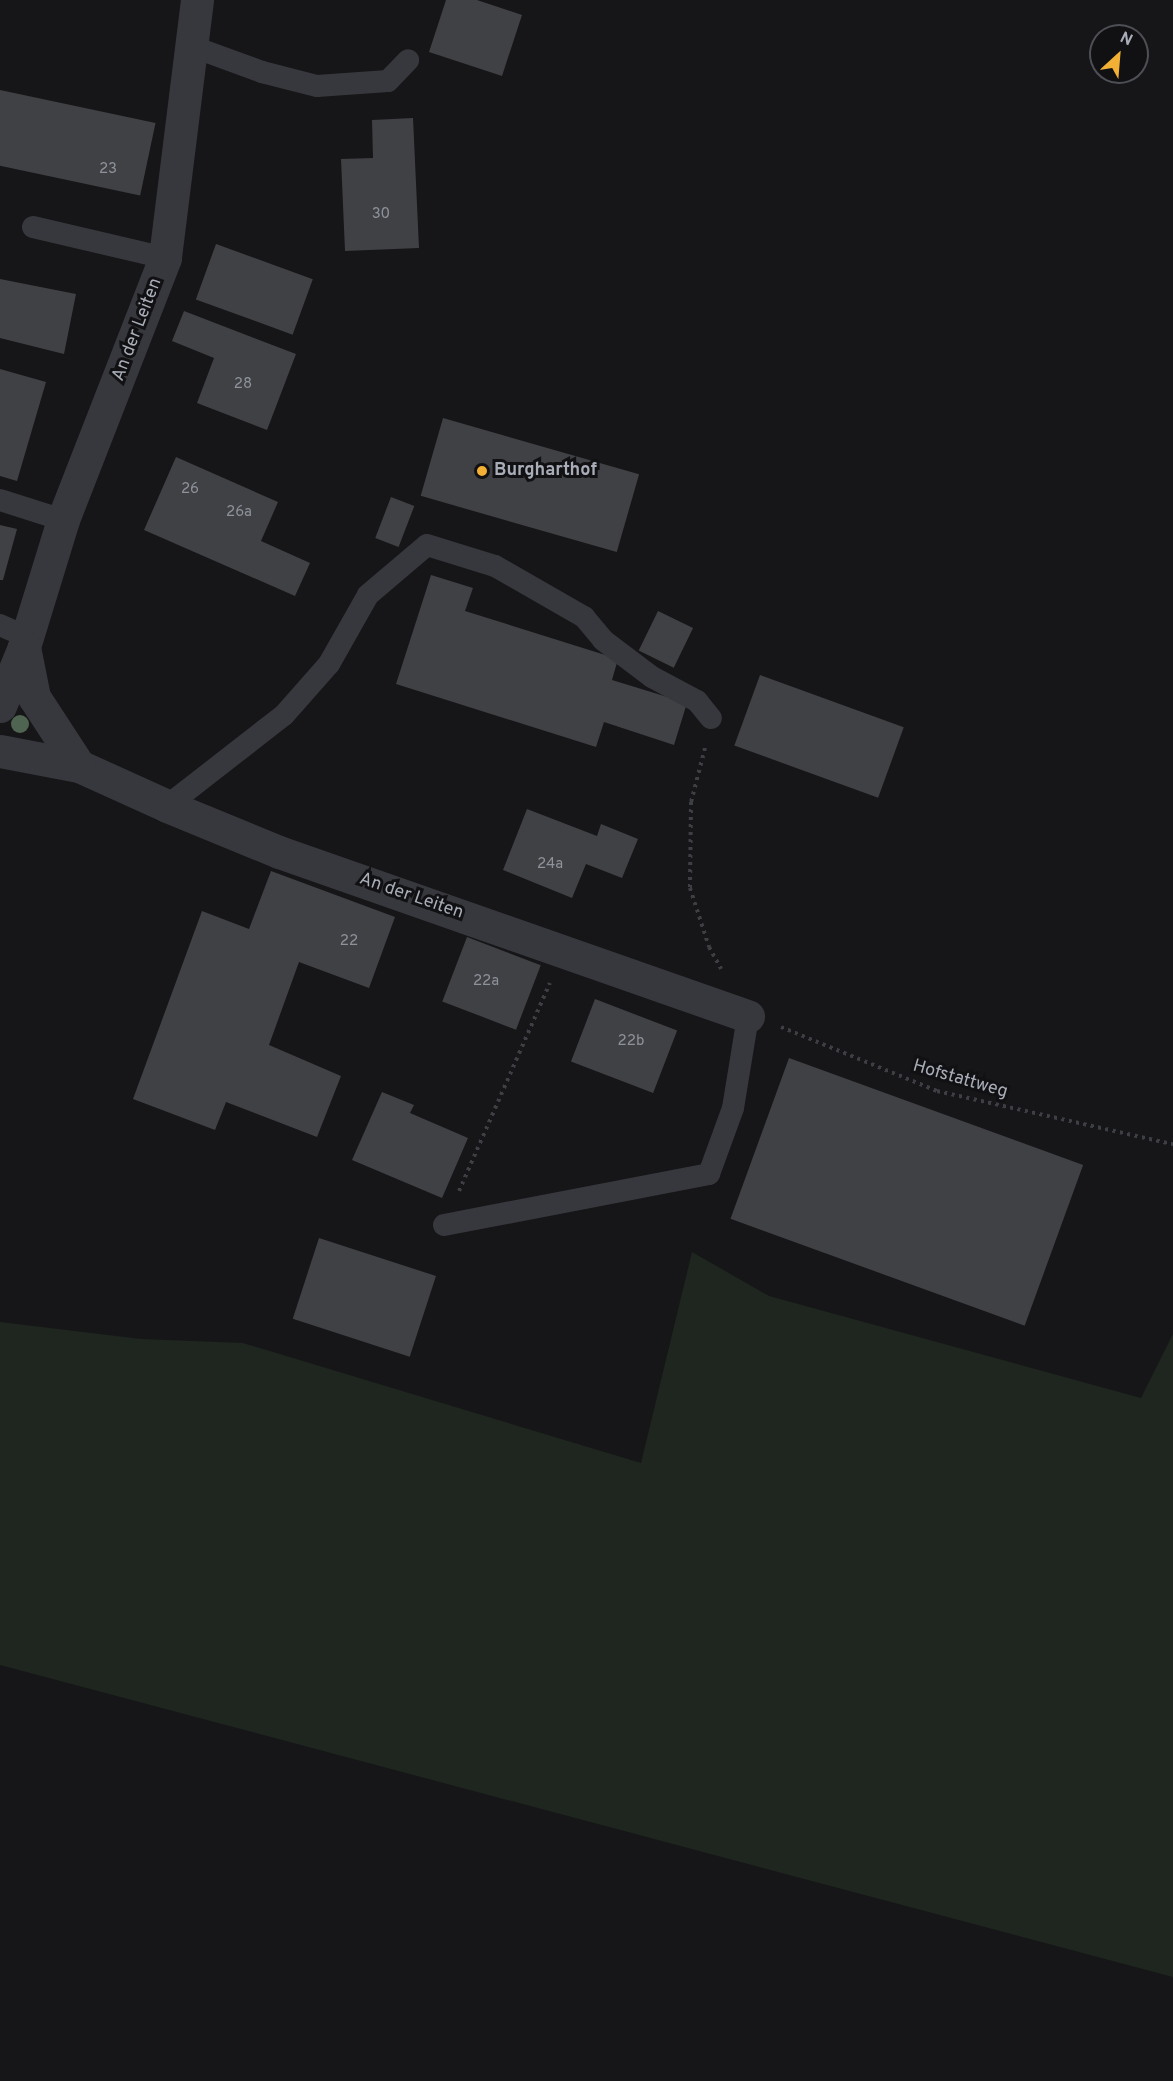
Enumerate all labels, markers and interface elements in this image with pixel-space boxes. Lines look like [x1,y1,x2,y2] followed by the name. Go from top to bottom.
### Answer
[1089,24,1149,84] north arrow
[1116,28,1136,51] text: N
[99,161,117,179] house number: 23
[372,206,390,224] house number: 30
[108,275,168,385] street label: An der Leiten
[234,376,252,394] house number: 28
[494,460,597,482] place label: Burgharthof
[475,464,489,478] marker: Burgharthof
[181,481,199,499] house number: 26
[226,504,252,522] house number: 26a
[537,856,563,874] house number: 24a
[356,869,466,925] street label: An der Leiten
[340,933,358,951] house number: 22
[473,973,499,991] house number: 22a
[618,1033,644,1051] house number: 22b
[910,1056,1010,1104] street label: Hofstattweg

